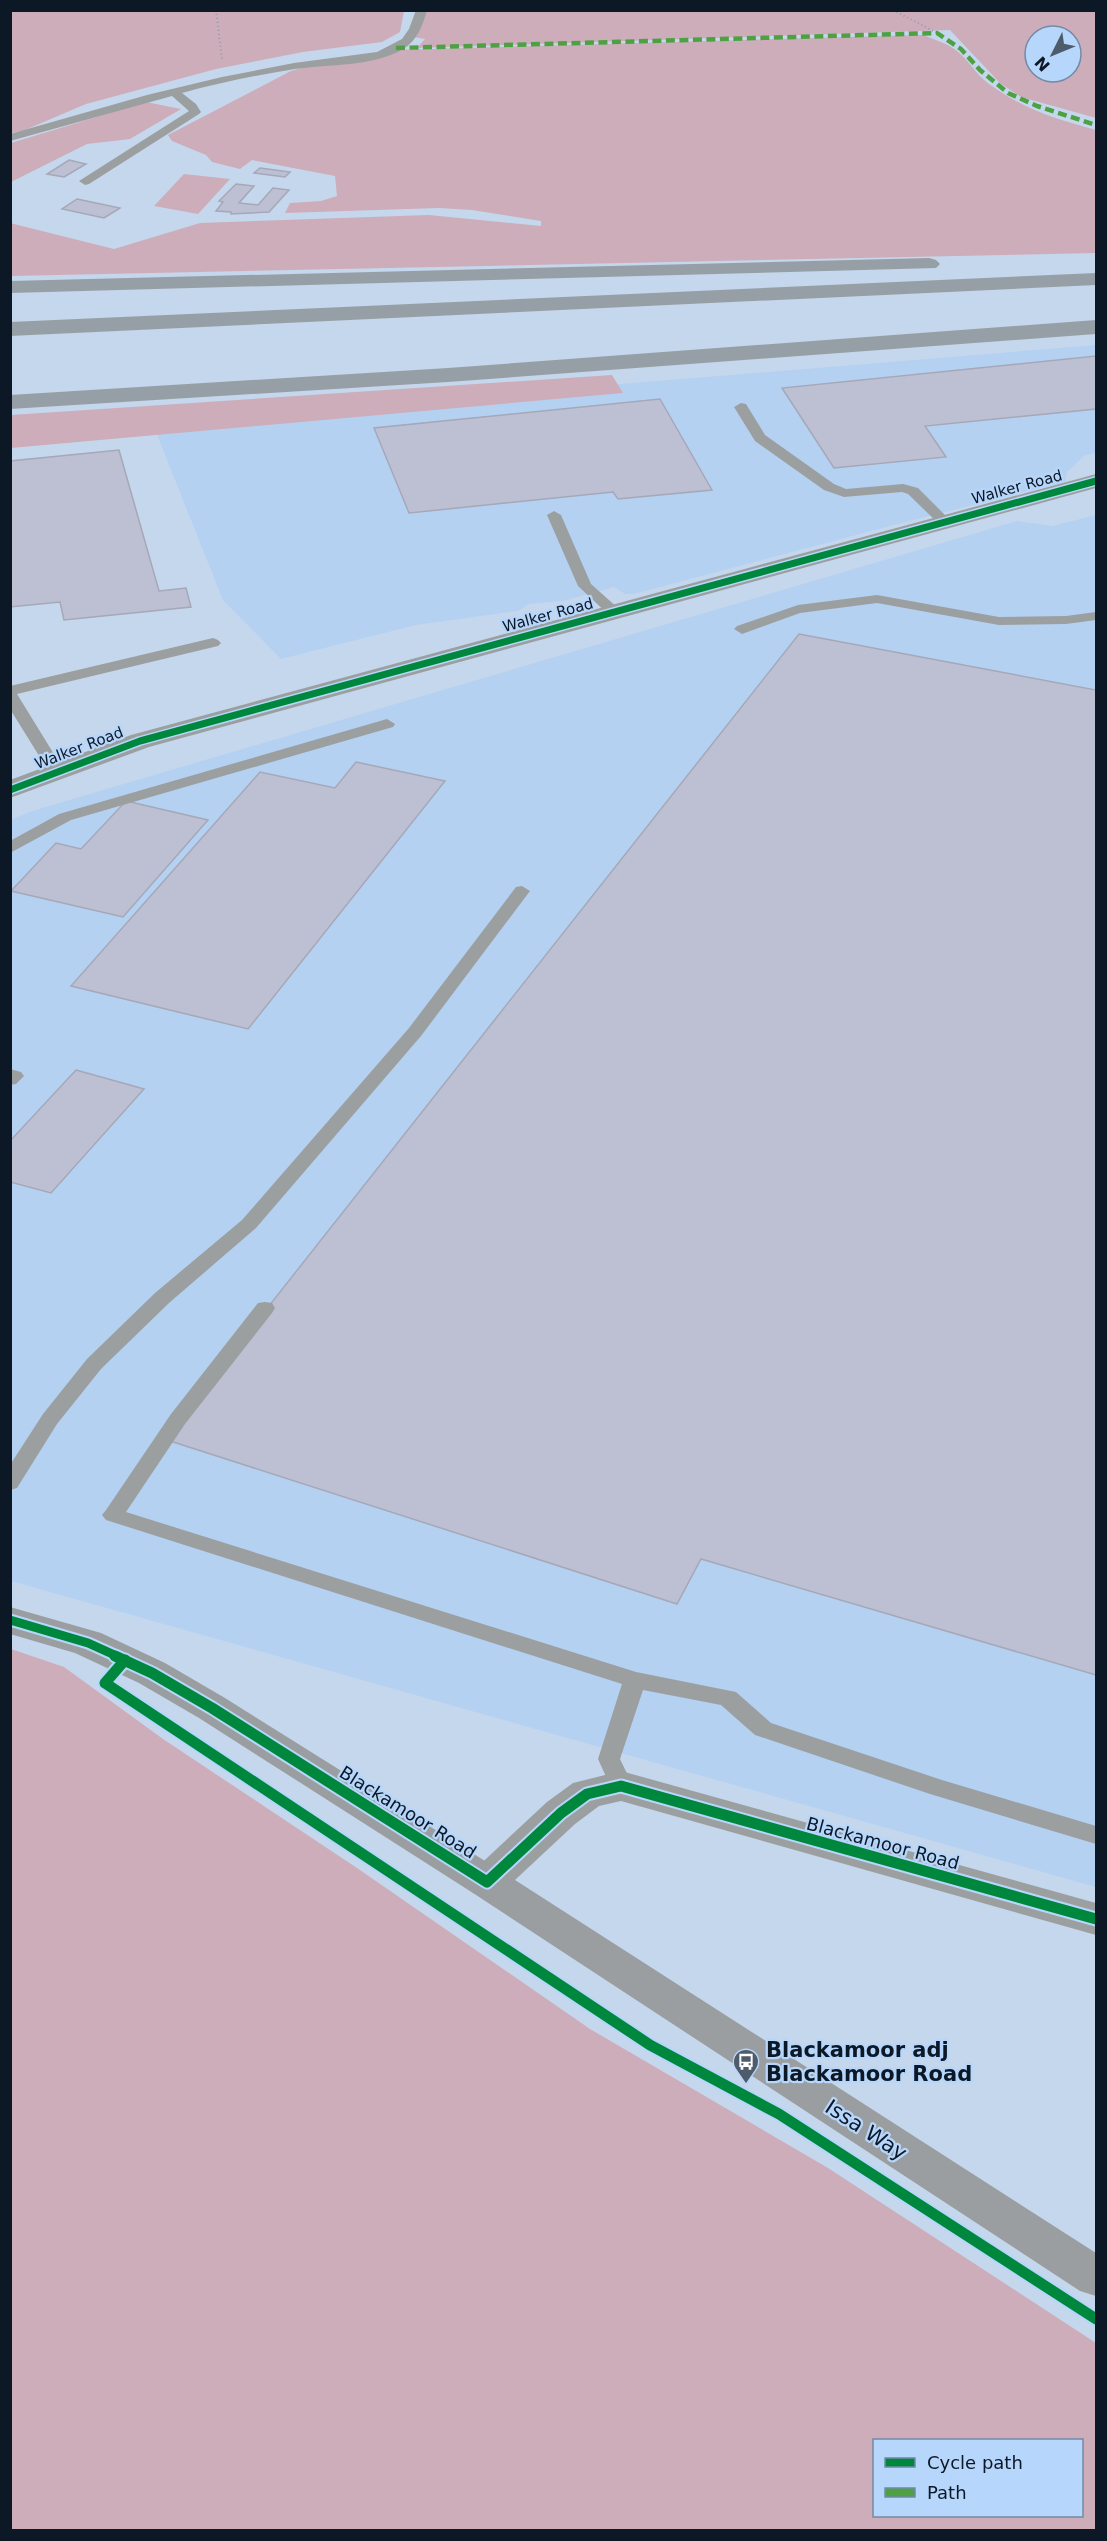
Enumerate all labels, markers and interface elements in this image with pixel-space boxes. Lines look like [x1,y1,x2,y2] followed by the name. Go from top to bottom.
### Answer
[1023,24,1083,84] north arrow
[1031,53,1054,75] text: N
[970,466,1064,508] street label: Walker Road
[501,594,595,636] street label: Walker Road
[32,723,126,773] street label: Walker Road
[336,1761,480,1863] street label: Blackamoor Road
[804,1813,962,1873] street label: Blackamoor Road
[766,2038,972,2086] place label: Blackamoor adj Blackamoor Road
[731,2047,761,2085] bus stop icon: Blackamoor adj Blackamoor Road
[821,2095,911,2165] street label: Issa Way
[873,2439,1083,2517] legend
[927,2452,1023,2473] text: Cycle path
[927,2482,967,2503] text: Path

